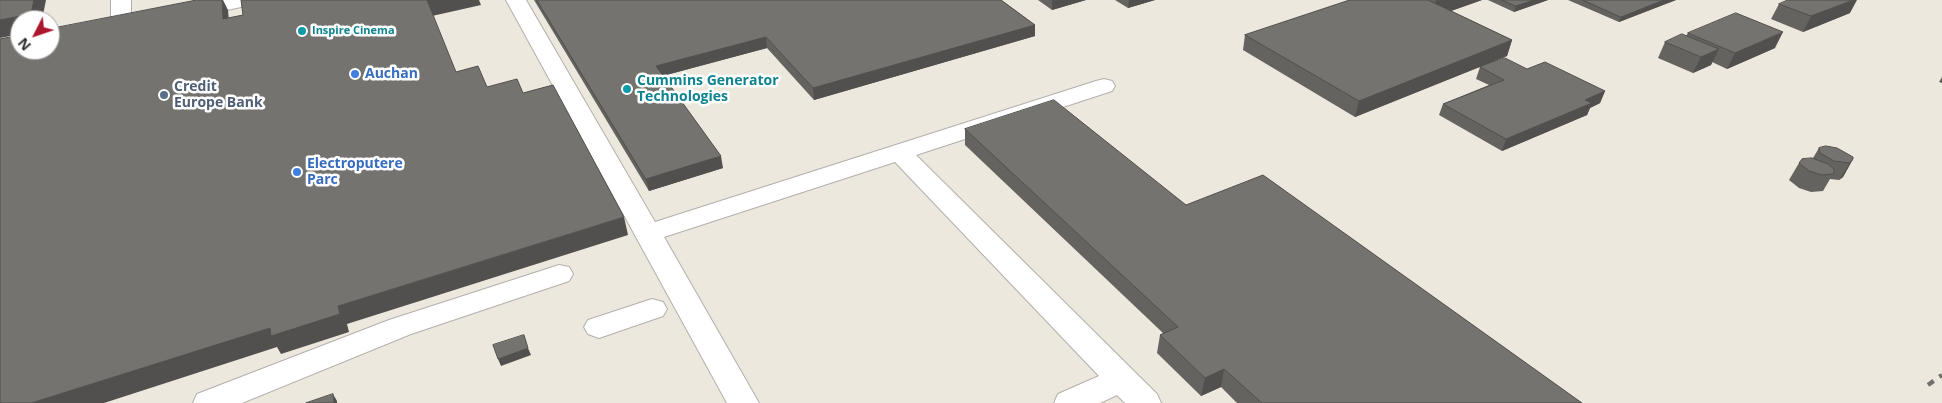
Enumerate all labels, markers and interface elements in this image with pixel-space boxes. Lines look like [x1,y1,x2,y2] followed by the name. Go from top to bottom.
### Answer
[10,10,60,60] north arrow
[312,24,395,38] place label: Inspire Cinema
[296,25,308,37] marker: Inspire Cinema
[13,34,35,55] text: N
[365,66,418,82] place label: Auchan
[349,68,361,80] marker: Auchan
[637,73,778,105] place label: Cummins Generator Technologies
[174,79,263,111] place label: Credit Europe Bank
[621,83,633,95] marker: Cummins Generator Technologies
[158,89,170,101] marker: Credit Europe Bank
[307,156,403,188] place label: Electroputere Parc
[291,166,303,178] marker: Electroputere Parc

